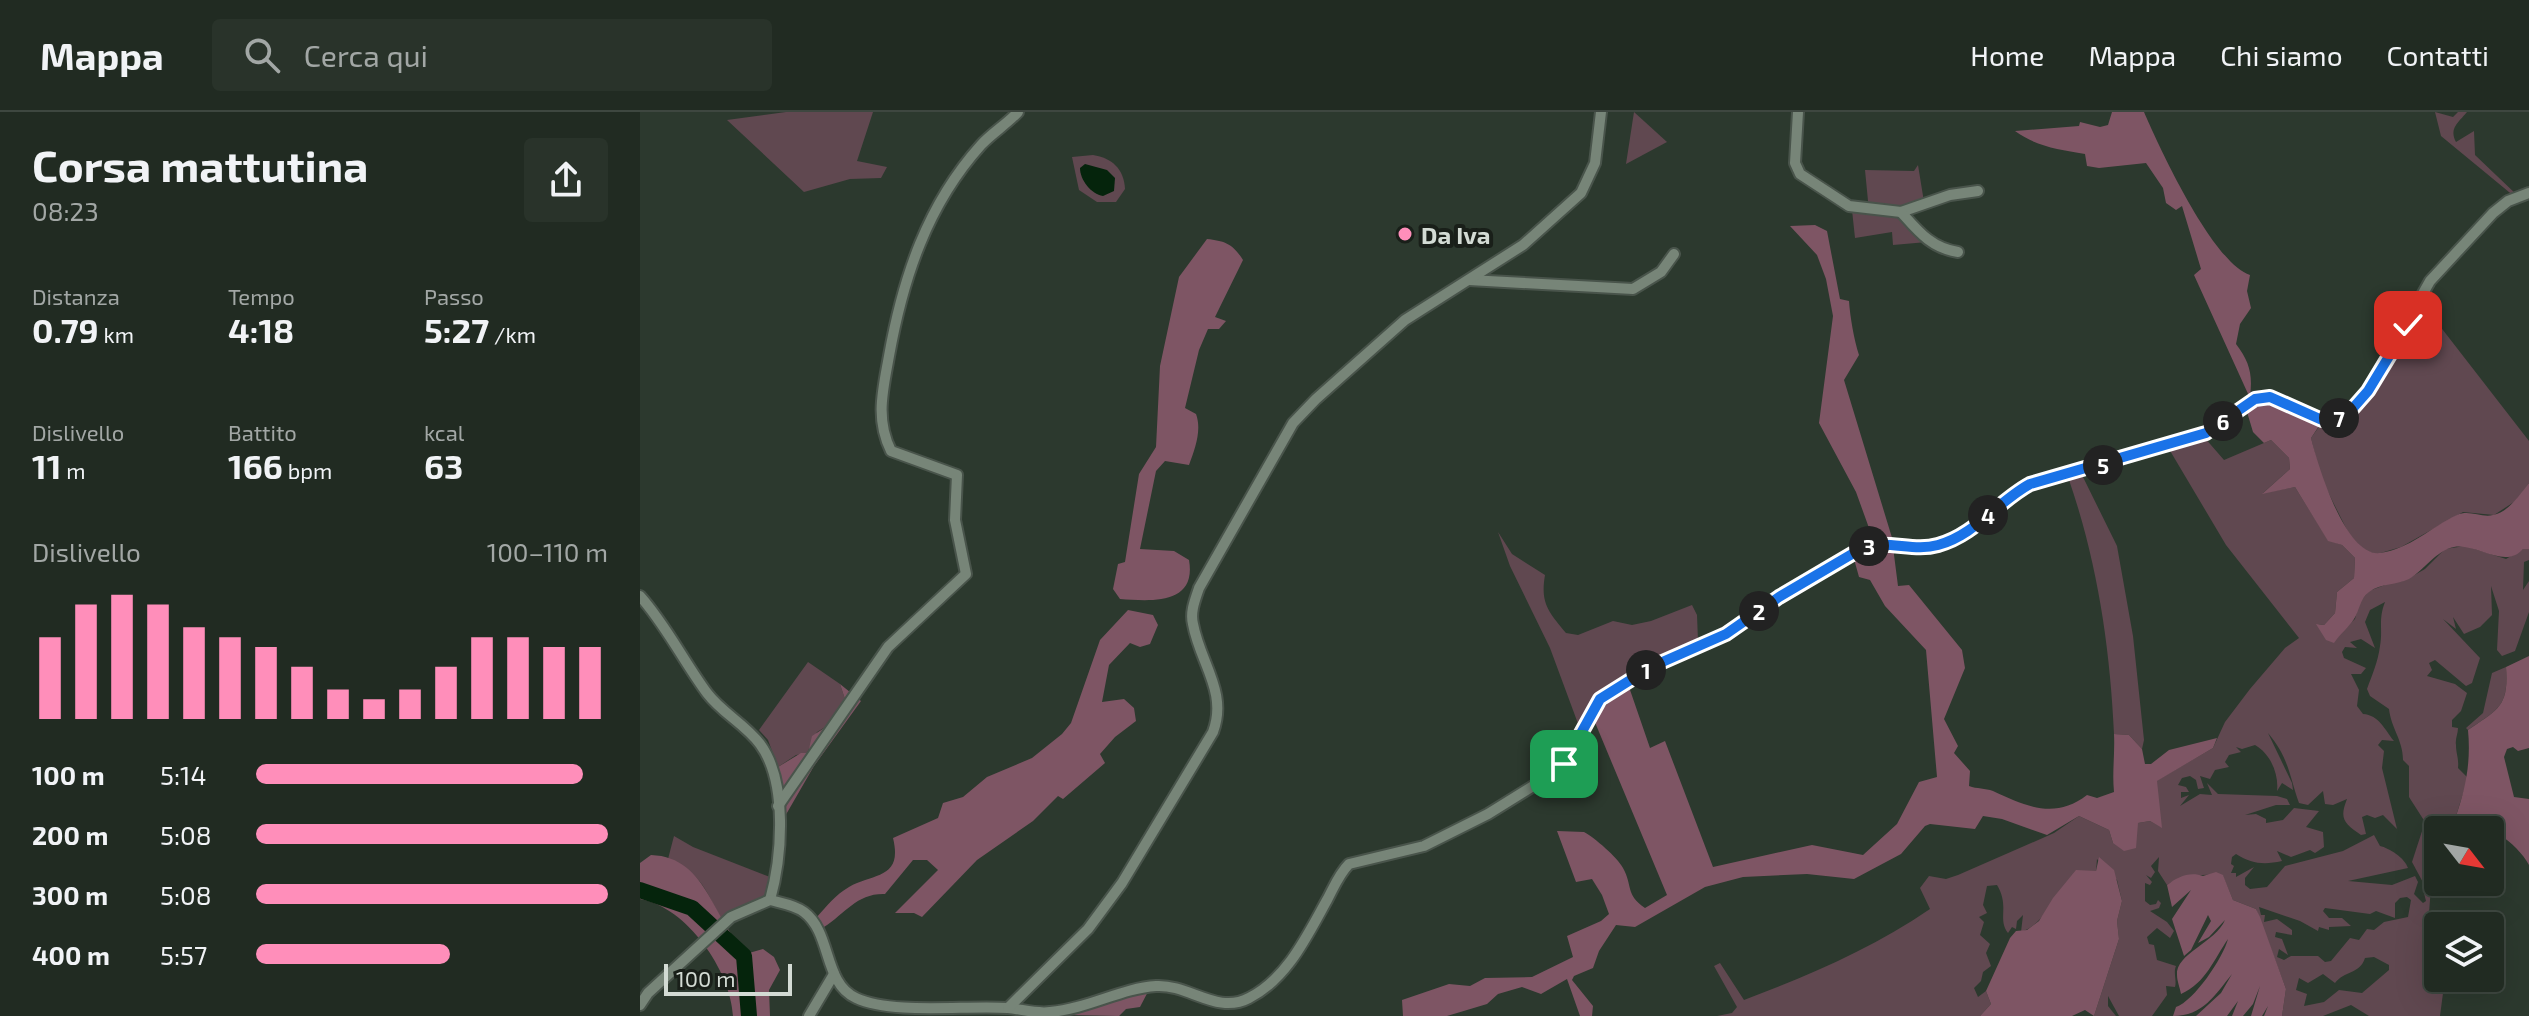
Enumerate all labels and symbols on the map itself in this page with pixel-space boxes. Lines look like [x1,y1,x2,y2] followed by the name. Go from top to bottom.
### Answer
[1421,220,1490,249] place label: Da Iva
[1396,225,1414,243] marker: Da Iva
[2374,291,2442,359] pin
[2319,398,2359,438] pin: 7
[2203,401,2243,441] pin: 6
[2083,445,2123,485] pin: 5
[1968,495,2008,535] pin: 4
[1849,526,1889,566] pin: 3
[1739,591,1779,631] pin: 2
[1626,650,1666,690] pin: 1
[1530,730,1598,798] pin
[2424,816,2504,896] north arrow
[664,960,792,996] scale bar

